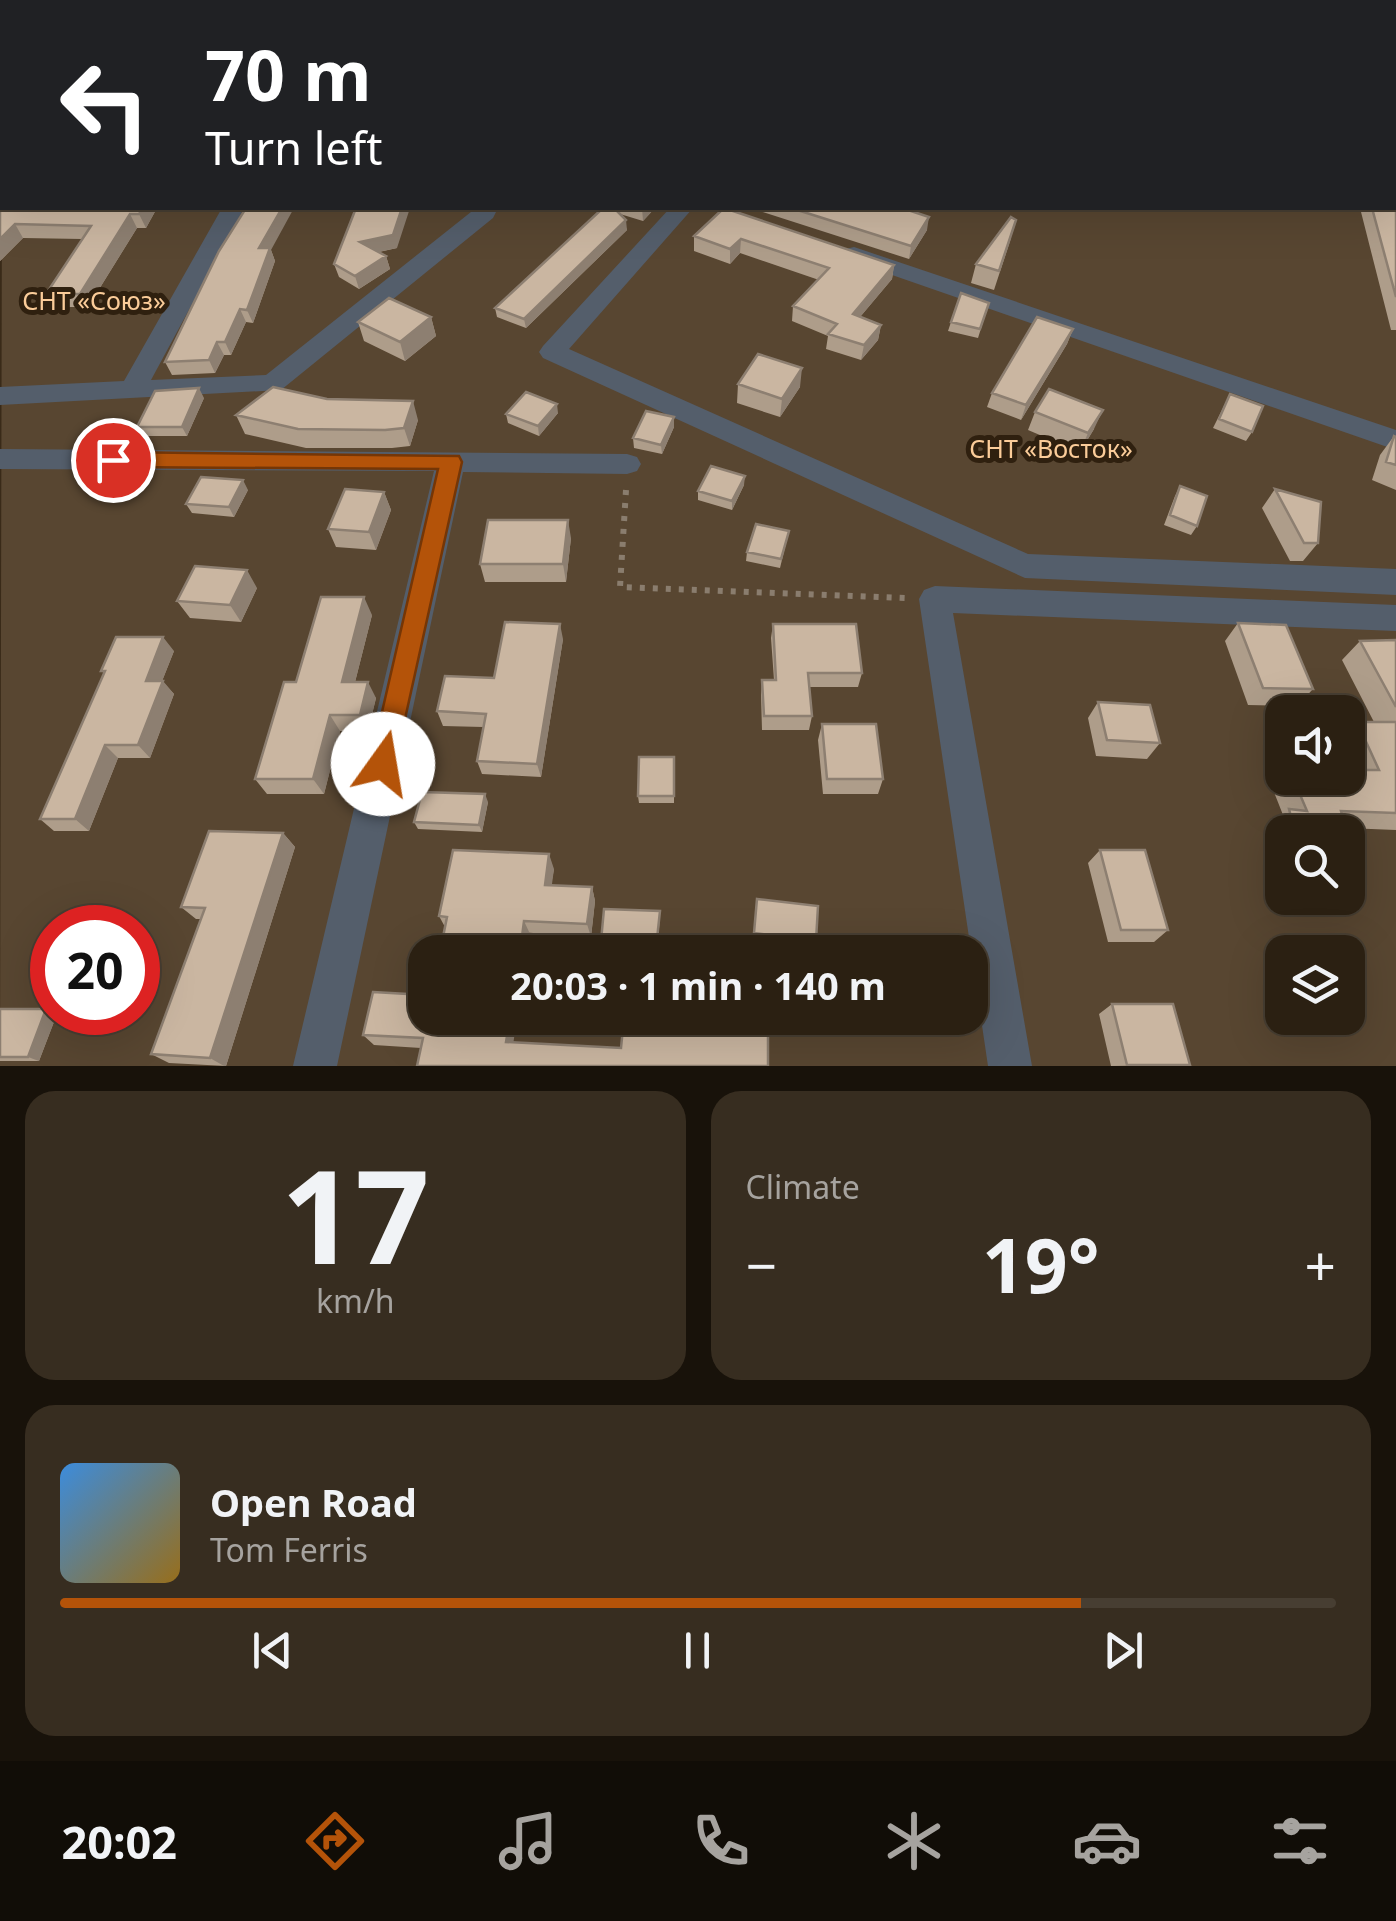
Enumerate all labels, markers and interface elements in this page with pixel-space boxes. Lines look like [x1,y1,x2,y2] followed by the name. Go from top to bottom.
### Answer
[205,26,372,122] text: 70 m
[40,40,170,170] icon: left
[205,117,382,178] text: Turn left
[22,283,166,317] park label: СНТ «Союз»
[71,418,156,503] pin
[969,431,1133,465] park label: СНТ «Восток»
[86,433,141,488] icon: arrive
[1265,695,1365,1035] map controls
[1265,695,1365,795] button: sound
[331,712,435,816] position arrow
[1265,815,1365,915] button: search
[30,905,160,1035] speed limit sign: 20
[1265,935,1365,1035] button: layers
[510,959,886,1011] text: 20:03 · 1 min · 140 m
[281,1125,430,1302] text: 17
[746,1165,860,1208] text: Climate
[982,1213,1100,1315] text: 19°
[746,1227,777,1302] text: −
[1305,1227,1336,1302] text: +
[316,1279,395,1322] text: km/h
[210,1476,417,1528] text: Open Road
[210,1528,368,1571] text: Tom Ferris
[245,1623,300,1678] icon: previous
[670,1623,725,1678] icon: pause
[1096,1623,1151,1678] icon: next
[300,1806,370,1876] icon: directions
[493,1806,563,1876] icon: music
[686,1806,756,1876] icon: phone
[879,1806,949,1876] icon: climate
[1072,1806,1142,1876] icon: car
[1265,1806,1335,1876] icon: filters
[61,1811,177,1872] text: 20:02

